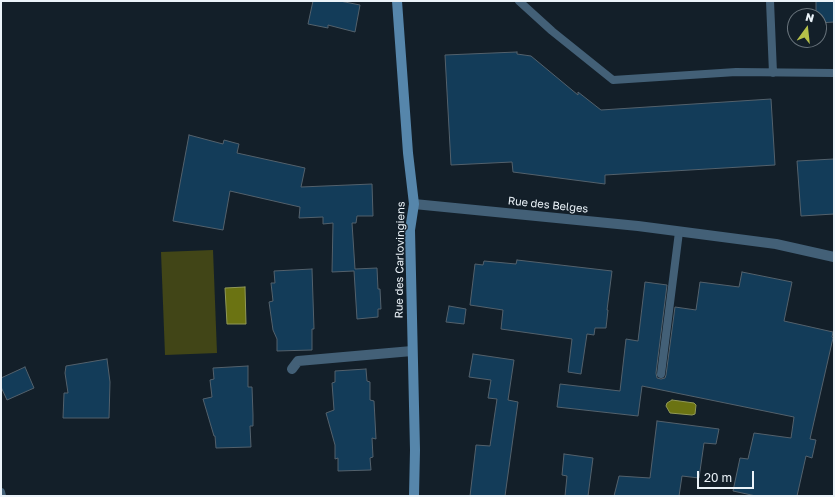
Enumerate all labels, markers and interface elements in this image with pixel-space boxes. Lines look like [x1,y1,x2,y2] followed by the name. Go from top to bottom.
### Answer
[787,8,827,48] north arrow
[804,10,816,24] text: N
[507,194,589,216] street label: Rue des Belges
[392,201,408,319] street label: Rue des Carlovingiens
[699,463,756,489] scale bar
[704,470,732,485] text: 20 m

